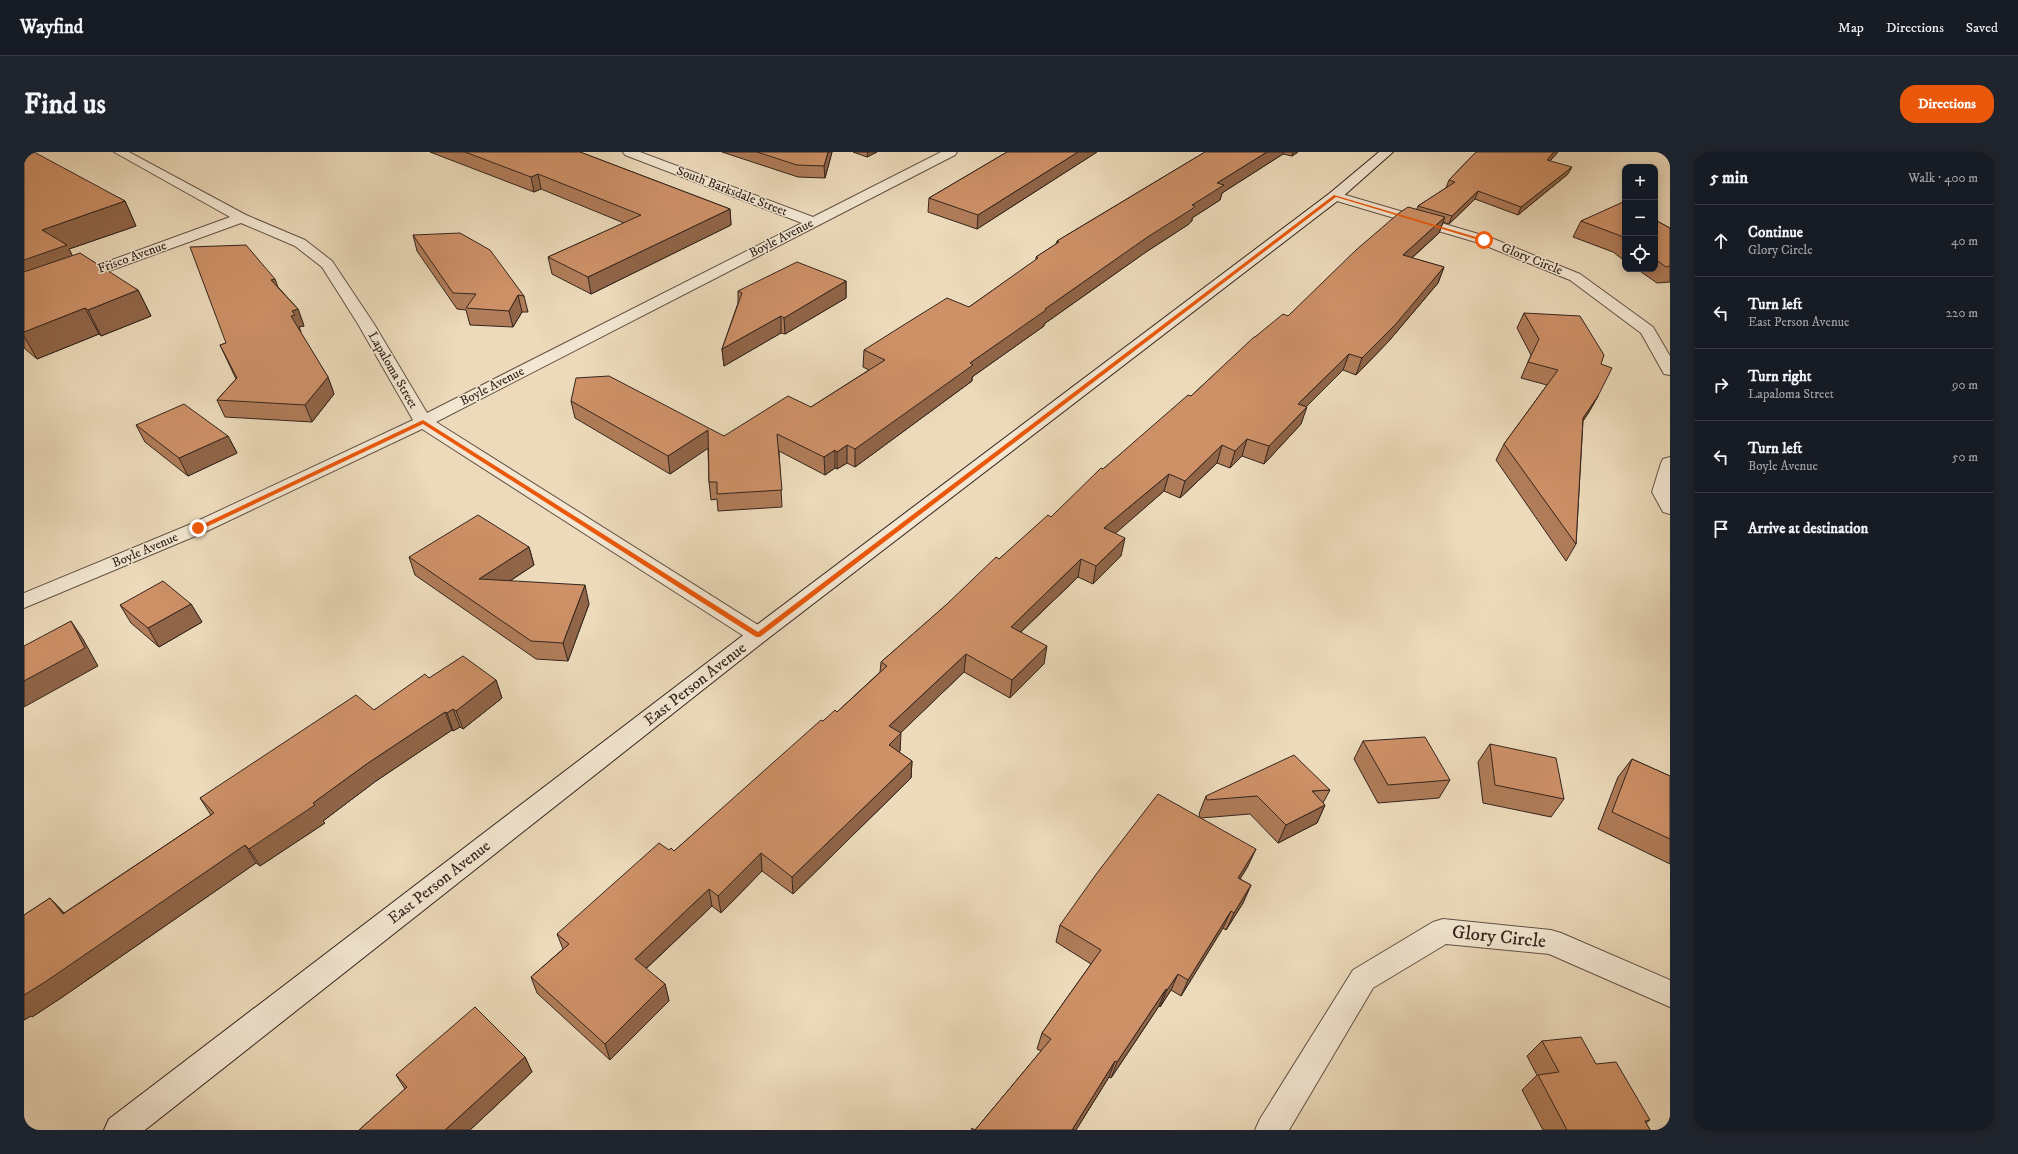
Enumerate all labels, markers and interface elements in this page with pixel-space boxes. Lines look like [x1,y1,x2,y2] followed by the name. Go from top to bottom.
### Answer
[20,16,83,39] text: Wayfind
[1838,19,1864,37] text: Map
[1886,19,1944,37] text: Directions
[1966,19,1998,37] text: Saved
[1900,85,1994,123] button: Directions
[24,87,106,122] text: Find us
[674,163,790,219] street label: South Barksdale Street
[1622,164,1658,272] map controls
[1622,164,1658,200] button: +
[1710,167,1748,189] text: 5 min
[1908,170,1978,186] text: Walk · 400 m
[1622,200,1658,236] button: −
[746,215,816,261] street label: Boyle Avenue
[1748,223,1803,242] text: Continue
[1710,230,1732,252] icon: ahead
[1475,231,1493,249] route start
[1951,233,1978,249] text: 40 m
[1622,236,1658,272] button: locate
[95,237,169,277] street label: Frisco Avenue
[1499,239,1565,279] street label: Glory Circle
[1748,242,1813,258] text: Glory Circle
[1748,295,1802,314] text: Turn left
[1710,302,1732,324] icon: left
[1946,305,1978,321] text: 220 m
[1748,314,1849,330] text: East Person Avenue
[365,329,421,411] street label: Lapaloma Street
[457,363,527,409] street label: Boyle Avenue
[1748,367,1811,386] text: Turn right
[1710,374,1732,396] icon: right
[1952,377,1978,393] text: 90 m
[1748,386,1834,402] text: Lapaloma Street
[1748,439,1802,458] text: Turn left
[1710,446,1732,468] icon: left
[1952,449,1978,465] text: 50 m
[1748,458,1818,474] text: Boyle Avenue
[1710,518,1732,540] icon: arrive
[189,519,207,537] route end
[1748,519,1868,538] text: Arrive at destination
[110,529,180,571] street label: Boyle Avenue
[640,637,751,730] street label: East Person Avenue
[384,835,495,928] street label: East Person Avenue
[1451,921,1547,953] street label: Glory Circle

